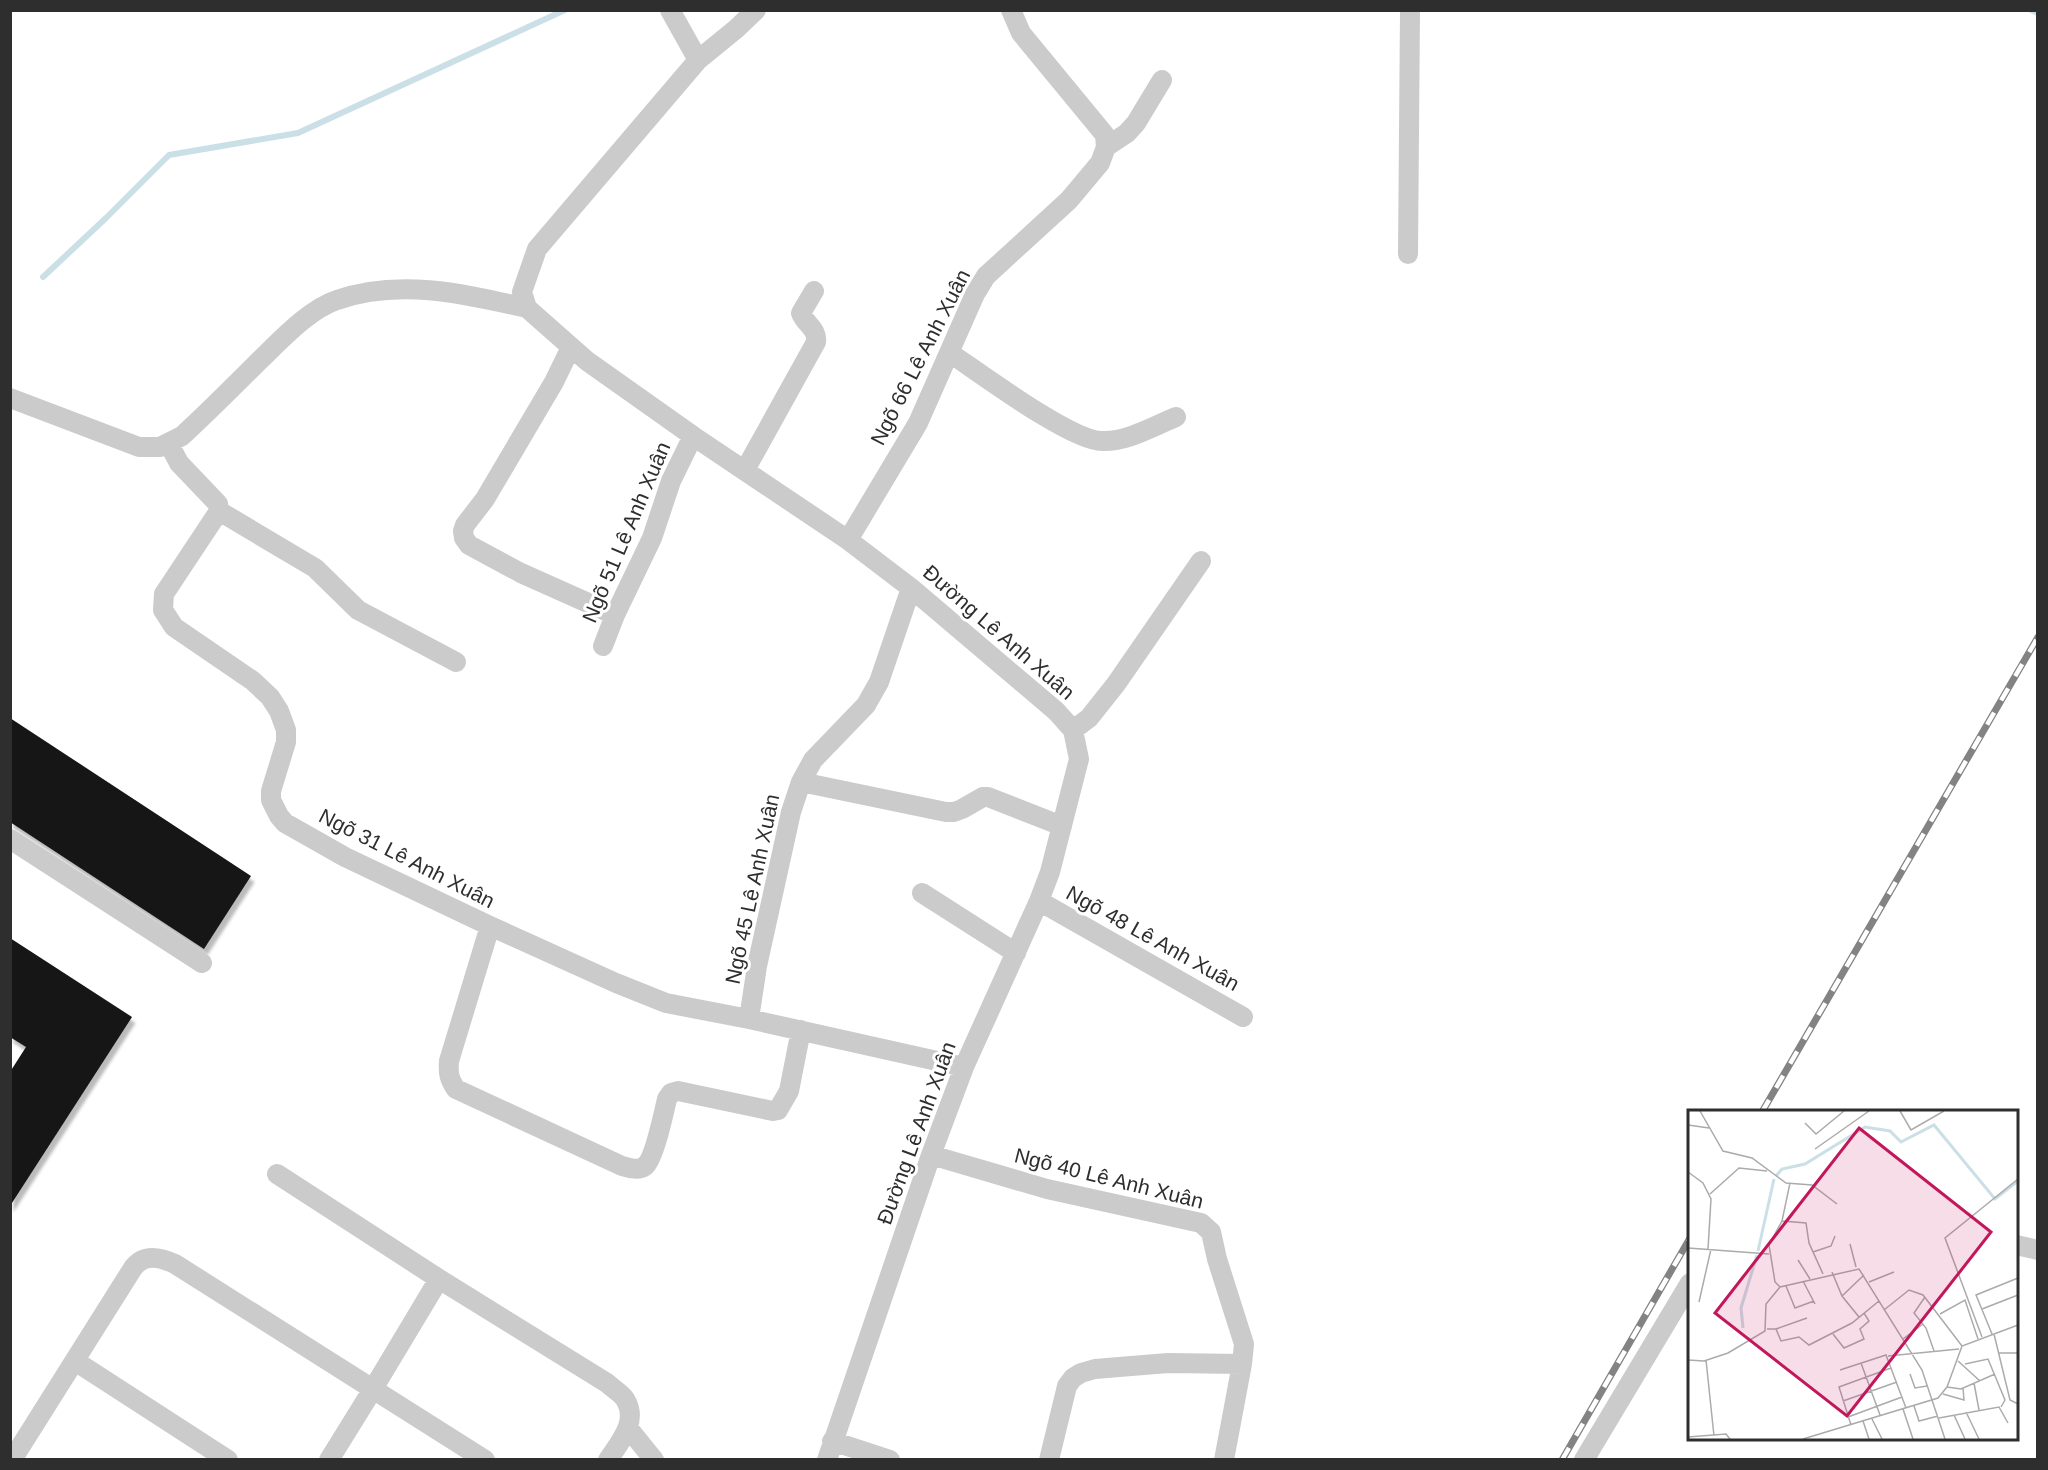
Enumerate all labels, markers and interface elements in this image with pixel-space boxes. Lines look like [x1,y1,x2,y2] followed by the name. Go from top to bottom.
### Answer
[866,265,974,449] street label: Ngõ 66 Lê Anh Xuân
[578,438,674,626] street label: Ngõ 51 Lê Anh Xuân
[919,560,1079,704] street label: Đường Lê Anh Xuân
[721,792,783,986] street label: Ngõ 45 Lê Anh Xuân
[315,804,499,912] street label: Ngõ 31 Lê Anh Xuân
[1063,881,1243,995] street label: Ngõ 48 Lê Anh Xuân
[872,1039,960,1227] street label: Đường Lê Anh Xuân
[1688,1110,2018,1440] inset map
[1012,1143,1206,1213] street label: Ngõ 40 Lê Anh Xuân

